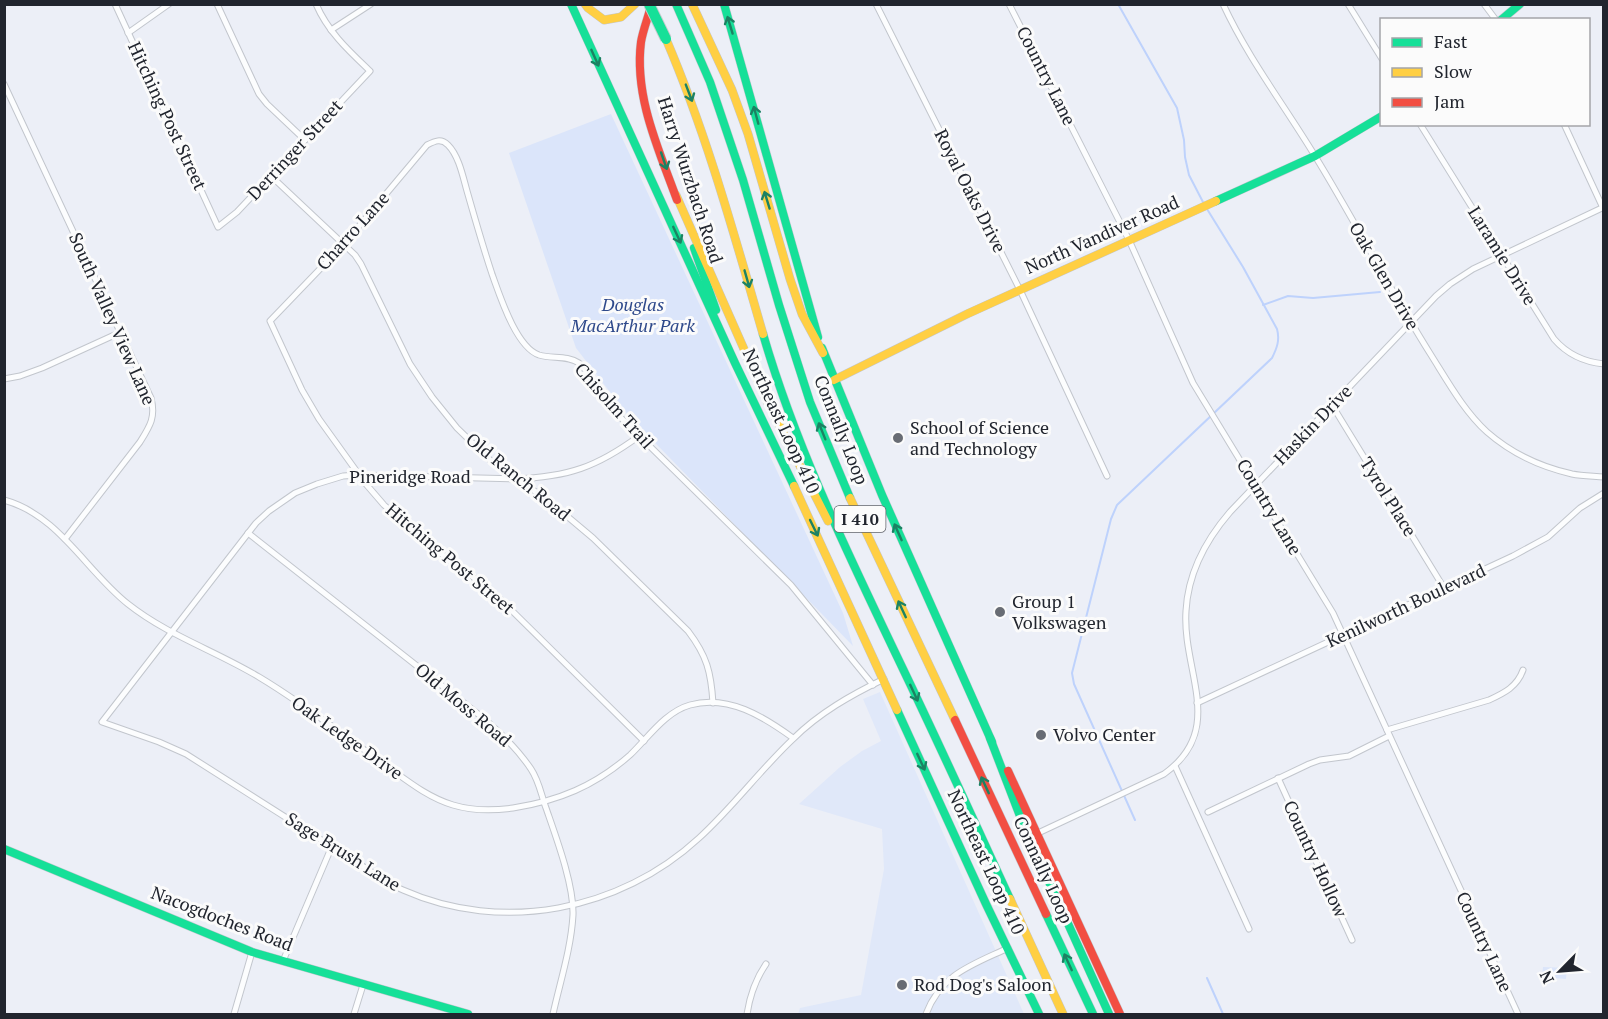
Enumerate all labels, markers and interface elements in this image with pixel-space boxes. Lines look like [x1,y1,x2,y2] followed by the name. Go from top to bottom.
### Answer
[724,16,735,35] one-way arrow
[1380,18,1590,126] legend
[1012,22,1082,129] street label: Country Lane
[1434,29,1468,53] text: Fast
[123,37,213,194] street label: Hitching Post Street
[590,48,601,66] one-way arrow
[1434,59,1473,83] text: Slow
[684,84,695,102] one-way arrow
[1434,89,1465,113] text: Jam
[653,93,729,266] street label: Harry Wurzbach Road
[241,94,347,205] street label: Derringer Street
[750,106,761,125] one-way arrow
[929,125,1012,256] street label: Royal Oaks Drive
[659,151,670,170] one-way arrow
[311,186,394,275] street label: Charro Lane
[1021,189,1183,279] street label: North Vandiver Road
[761,191,772,210] one-way arrow
[1463,201,1543,309] street label: Laramie Drive
[1344,217,1425,334] street label: Oak Glen Drive
[671,225,683,243] one-way arrow
[64,229,162,409] street label: South Valley View Lane
[742,269,753,288] one-way arrow
[570,292,695,337] park label: Douglas MacArthur Park
[738,344,826,497] street label: Northeast Loop 410
[570,357,660,454] street label: Chisolm Trail
[809,371,875,488] street label: Connally Loop
[1268,379,1357,470] street label: Haskin Drive
[910,415,1049,460] place label: School of Science and Technology
[816,422,827,441] one-way arrow
[461,427,576,526] street label: Old Ranch Road
[891,431,905,445] marker: School of Science and Technology
[1355,452,1423,541] street label: Tyrol Place
[1232,454,1308,559] street label: Country Lane
[349,464,471,488] street label: Pineridge Road
[381,497,520,619] street label: Hitching Post Street
[834,506,886,532] road number: I 410
[808,518,820,536] one-way arrow
[892,523,903,541] one-way arrow
[1322,558,1489,653] street label: Kenilworth Boulevard
[1012,589,1107,634] place label: Group 1 Volkswagen
[895,600,907,618] one-way arrow
[993,605,1007,619] marker: Group 1 Volkswagen
[410,657,517,752] street label: Old Moss Road
[908,684,920,702] one-way arrow
[287,690,408,785] street label: Oak Ledge Drive
[1053,722,1156,746] place label: Volvo Center
[1034,728,1048,742] marker: Volvo Center
[917,753,928,771] one-way arrow
[978,777,990,795] one-way arrow
[943,785,1031,938] street label: Northeast Loop 410
[1278,796,1354,922] street label: Country Hollow
[281,806,406,896] street label: Sage Brush Lane
[1009,812,1079,927] street label: Connally Loop
[148,880,297,956] street label: Nacogdoches Road
[1451,887,1519,996] street label: Country Lane
[1530,941,1590,1001] north arrow
[1061,953,1073,971] one-way arrow
[1534,967,1559,987] text: N
[914,972,1052,996] place label: Rod Dog's Saloon
[895,978,909,992] marker: Rod Dog's Saloon

